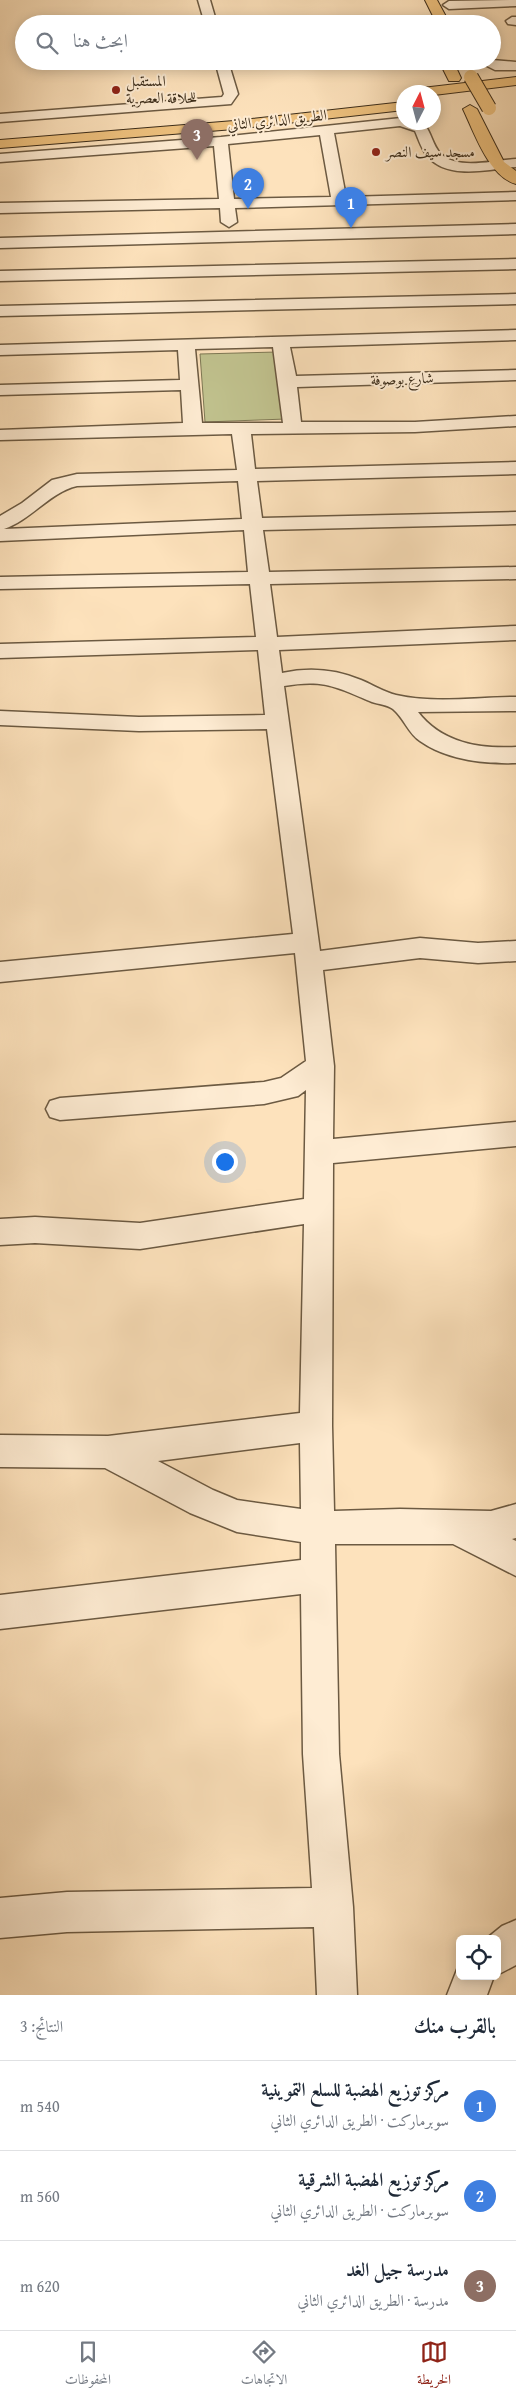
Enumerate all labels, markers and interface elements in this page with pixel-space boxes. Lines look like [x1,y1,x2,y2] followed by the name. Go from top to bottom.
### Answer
[15,15,501,70] search box
[73,26,128,54] text: ابحث هنا
[33,29,61,57] icon: search
[126,70,197,108] place label: المستقبل للحلاقة العصرية
[110,84,122,96] marker: المستقبل للحلاقة العصرية
[396,85,441,130] north arrow
[226,104,328,137] street label: الطريق الدائري الثاني
[181,119,213,160] pin: 3
[384,141,475,162] place label: مسجد سيف النصر
[370,146,382,158] marker: مسجد سيف النصر
[232,168,264,209] pin: 2
[335,187,367,228] pin: 1
[370,367,434,393] street label: شارع بوصوفة
[212,1149,238,1175] your location
[456,1935,501,1980] map controls
[456,1935,501,1980] button: locate
[414,2010,496,2041] text: بالقرب منك
[20,2014,63,2038] text: النتائج: 3
[261,2075,449,2103] text: مركز توزيع الهضبة للسلع التموينية
[20,2094,60,2118] text: 540 m
[476,2094,484,2118] text: 1
[271,2108,449,2132] text: سوبرماركت · الطريق الدائري الثاني
[298,2165,449,2193] text: مركز توزيع الهضبة الشرقية
[20,2184,60,2208] text: 560 m
[476,2184,484,2208] text: 2
[271,2198,449,2222] text: سوبرماركت · الطريق الدائري الثاني
[346,2255,449,2283] text: مدرسة جيل الغد
[20,2274,60,2298] text: 620 m
[476,2274,484,2298] text: 3
[297,2288,449,2312] text: مدرسة · الطريق الدائري الثاني
[65,2338,111,2393] tab: المحفوظات
[241,2338,287,2393] tab: الاتجاهات
[417,2338,451,2393] tab: الخريطة

